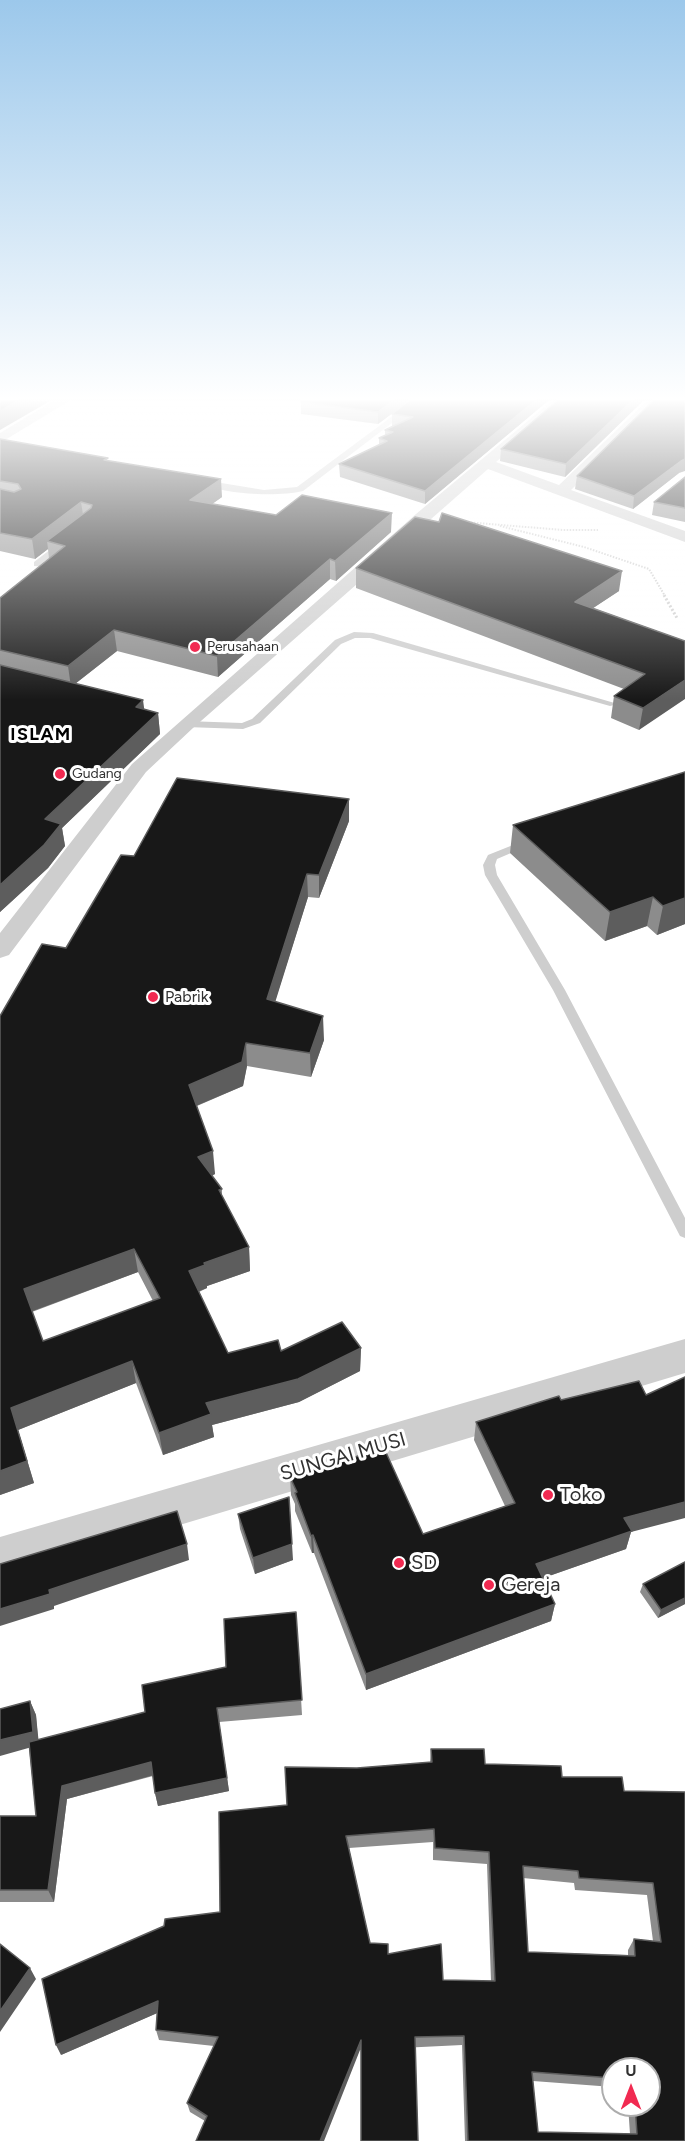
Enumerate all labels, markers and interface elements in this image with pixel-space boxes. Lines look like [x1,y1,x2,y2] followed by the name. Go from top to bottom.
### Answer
[207,639,279,655] place label: Perusahaan
[188,640,202,654] marker: Perusahaan
[10,724,72,746] district label: ISLAM
[72,766,122,782] place label: Gudang
[53,767,67,781] marker: Gudang
[165,987,209,1007] place label: Pabrik
[146,990,160,1004] marker: Pabrik
[277,1428,409,1486] street label: SUNGAI MUSI
[560,1483,602,1507] place label: Toko
[541,1488,555,1502] marker: Toko
[411,1551,437,1575] place label: SD
[392,1556,406,1570] marker: SD
[501,1573,560,1597] place label: Gereja
[482,1578,496,1592] marker: Gereja
[601,2057,661,2117] north arrow
[625,2061,637,2080] text: U

